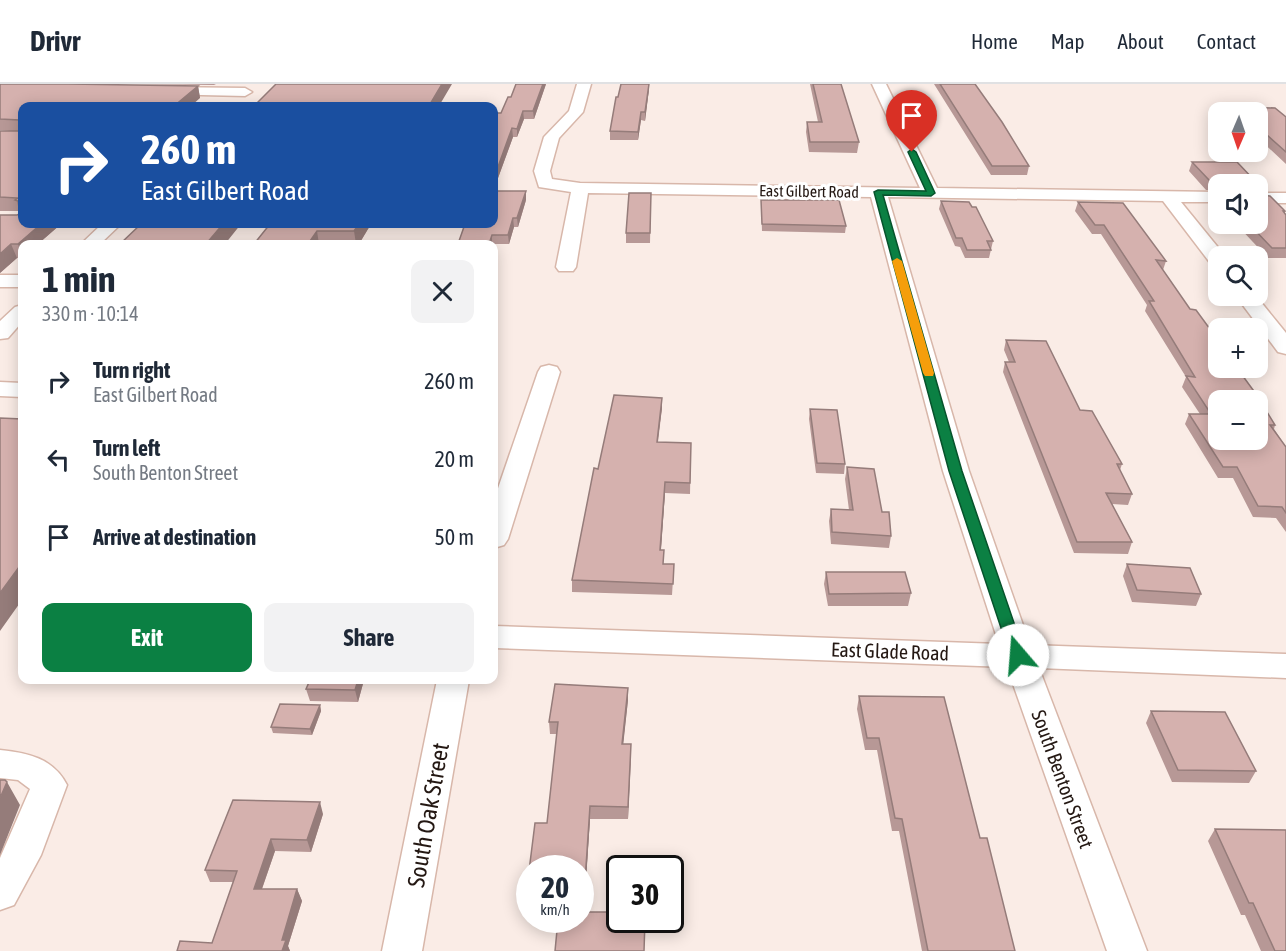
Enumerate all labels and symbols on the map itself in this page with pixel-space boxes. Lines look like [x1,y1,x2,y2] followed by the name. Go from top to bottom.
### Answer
[886,90,937,152] pin
[1208,102,1268,162] north arrow
[759,181,859,201] street label: East Gilbert Road
[986,623,1050,687] position arrow
[831,637,949,665] street label: East Glade Road
[1027,707,1099,851] street label: South Benton Street
[402,740,454,889] street label: South Oak Street
[606,855,684,933] speed limit sign: 30

